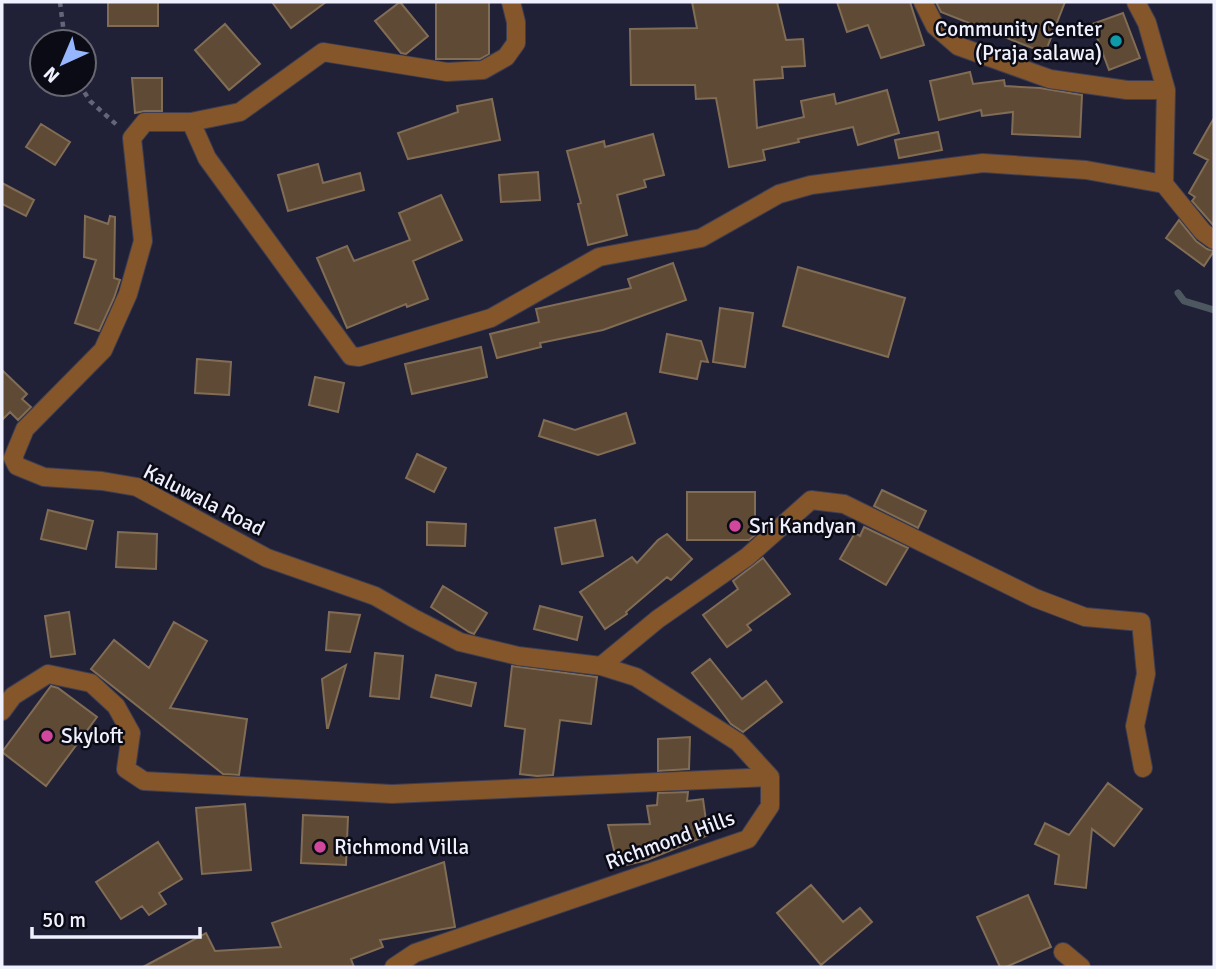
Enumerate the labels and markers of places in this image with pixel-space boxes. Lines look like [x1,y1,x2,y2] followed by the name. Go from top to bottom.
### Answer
[935,16,1102,66] place label: Community Center (Praja salawa)
[1108,33,1124,49] marker: Community Center (Praja salawa)
[749,513,856,539] place label: Sri Kandyan
[727,518,743,534] marker: Sri Kandyan
[61,723,124,749] place label: Skyloft
[39,728,55,744] marker: Skyloft
[334,834,469,860] place label: Richmond Villa
[312,839,328,855] marker: Richmond Villa

